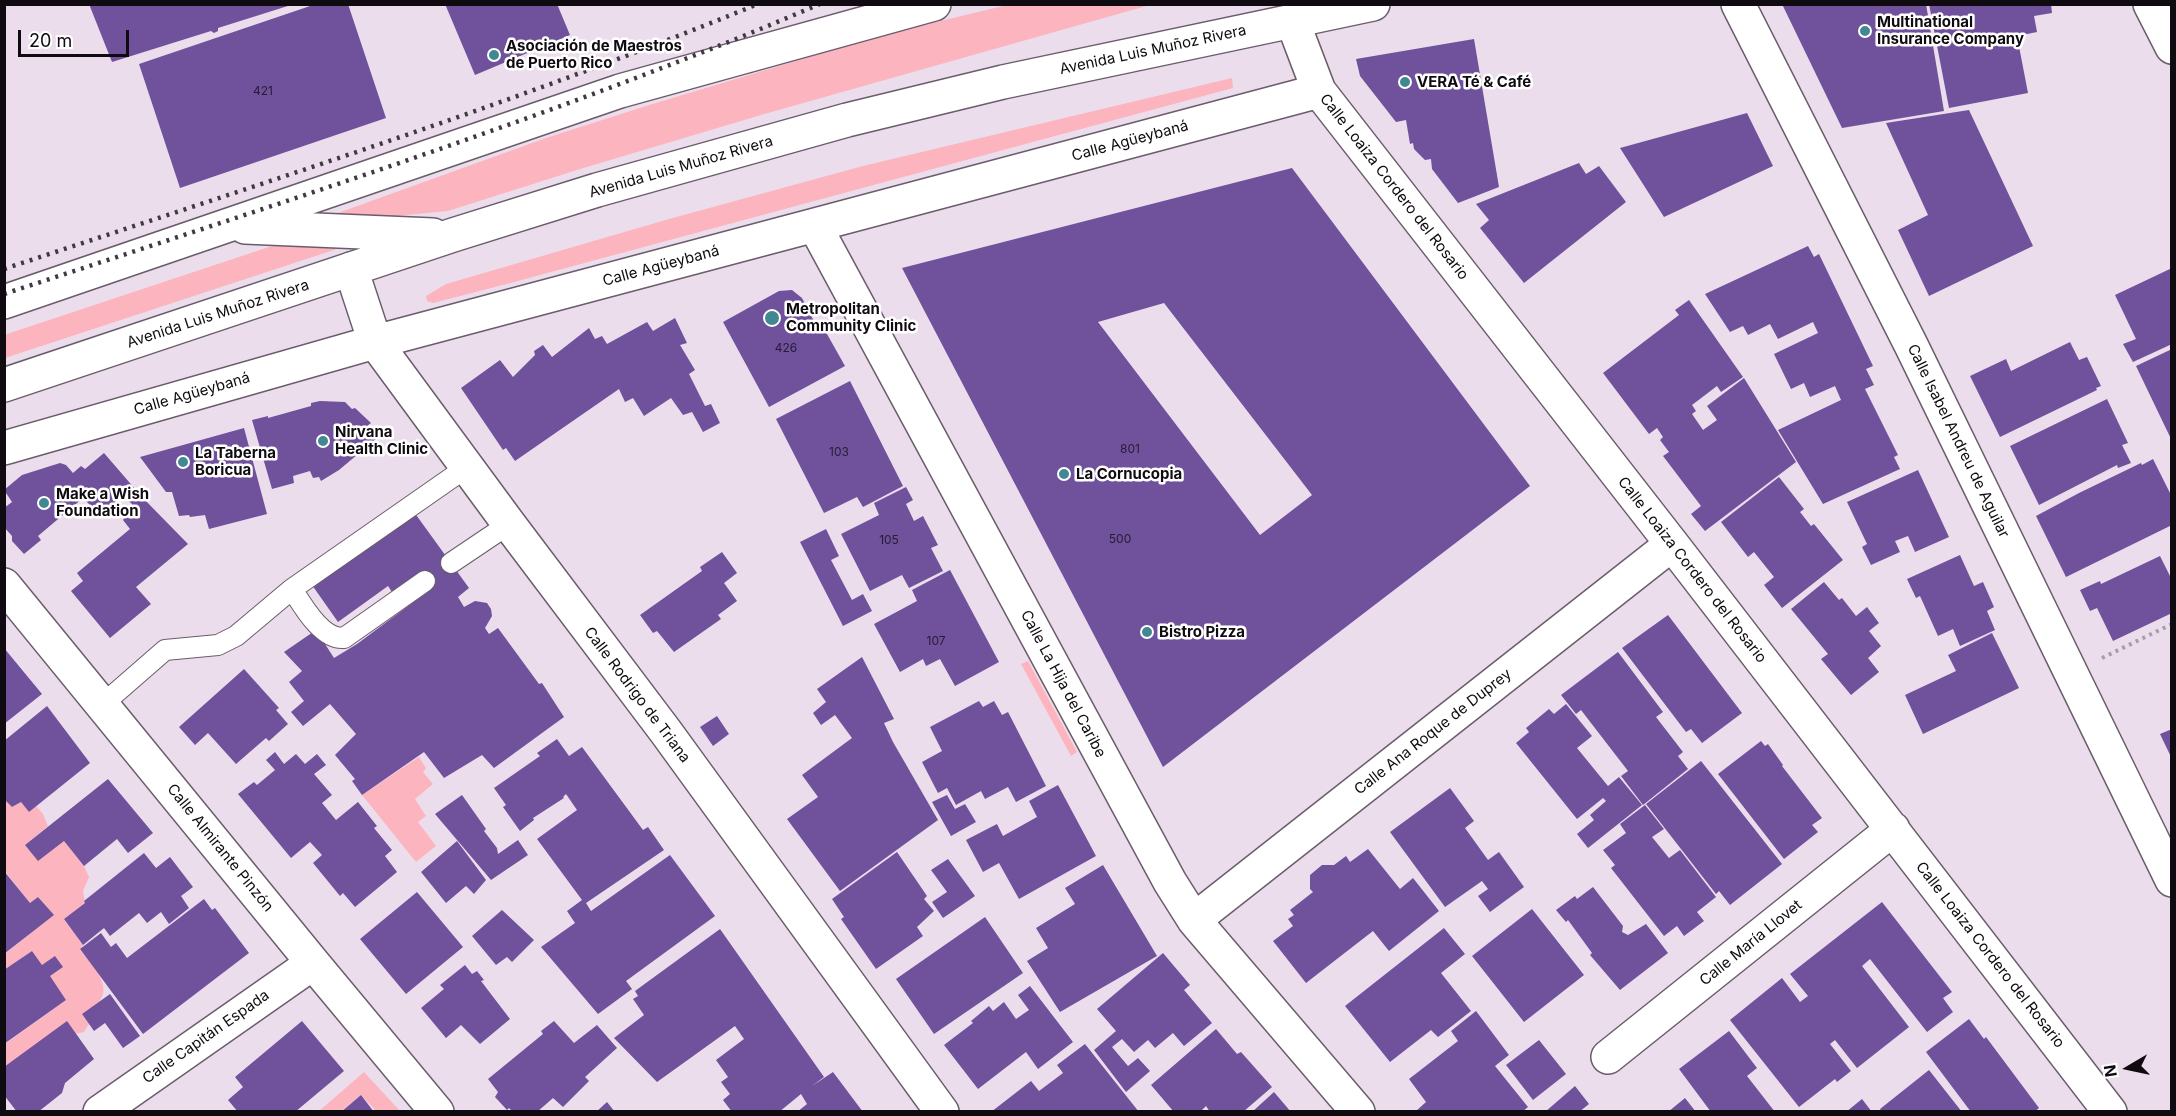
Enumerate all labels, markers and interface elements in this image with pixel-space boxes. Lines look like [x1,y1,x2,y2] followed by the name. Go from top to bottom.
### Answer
[1877,13,2024,48] place label: Multinational Insurance Company
[21,18,132,56] scale bar
[1058,21,1248,79] street label: Avenida Luis Muñoz Rivera
[1858,24,1872,38] marker: Multinational Insurance Company
[29,30,72,51] text: 20 m
[506,37,682,72] place label: Asociación de Maestros de Puerto Rico
[487,48,501,62] marker: Asociación de Maestros de Puerto Rico
[1417,73,1531,91] place label: VERA Té & Café
[1398,75,1412,89] marker: VERA Té & Café
[253,84,273,98] house number: 421
[1316,90,1472,284] street label: Calle Loaiza Cordero del Rosario
[1070,117,1190,165] street label: Calle Agüeybaná
[587,132,775,202] street label: Avenida Luis Muñoz Rivera
[601,242,721,290] street label: Calle Agüeybaná
[125,276,311,352] street label: Avenida Luis Muñoz Rivera
[786,300,916,335] place label: Metropolitan Community Clinic
[763,309,781,327] marker: Metropolitan Community Clinic
[775,341,797,355] house number: 426
[1903,341,2013,541] street label: Calle Isabel Andreu de Aguilar
[132,369,252,419] street label: Calle Agüeybaná
[335,423,428,458] place label: Nirvana Health Clinic
[316,434,330,448] marker: Nirvana Health Clinic
[1120,442,1140,456] house number: 801
[195,444,276,479] place label: La Taberna Boricua
[829,445,849,459] house number: 103
[176,455,190,469] marker: La Taberna Boricua
[1076,465,1182,483] place label: La Cornucopia
[1057,467,1071,481] marker: La Cornucopia
[1614,473,1770,667] street label: Calle Loaiza Cordero del Rosario
[56,485,149,520] place label: Make a Wish Foundation
[37,496,51,510] marker: Make a Wish Foundation
[1109,532,1131,546] house number: 500
[879,533,899,547] house number: 105
[1016,607,1110,761] street label: Calle La Hija del Caribe
[1159,623,1245,641] place label: Bistro Pizza
[580,624,694,766] street label: Calle Rodrigo de Triana
[1140,625,1154,639] marker: Bistro Pizza
[926,634,946,648] house number: 107
[1351,665,1515,799] street label: Calle Ana Roque de Duprey
[163,781,277,915] street label: Calle Almirante Pinzón
[1912,858,2068,1052] street label: Calle Loaiza Cordero del Rosario
[1696,896,1806,990] street label: Calle María Llovet
[139,986,273,1088] street label: Calle Capitán Espada
[2098,1038,2158,1098] north arrow
[2099,1063,2121,1078] text: N

